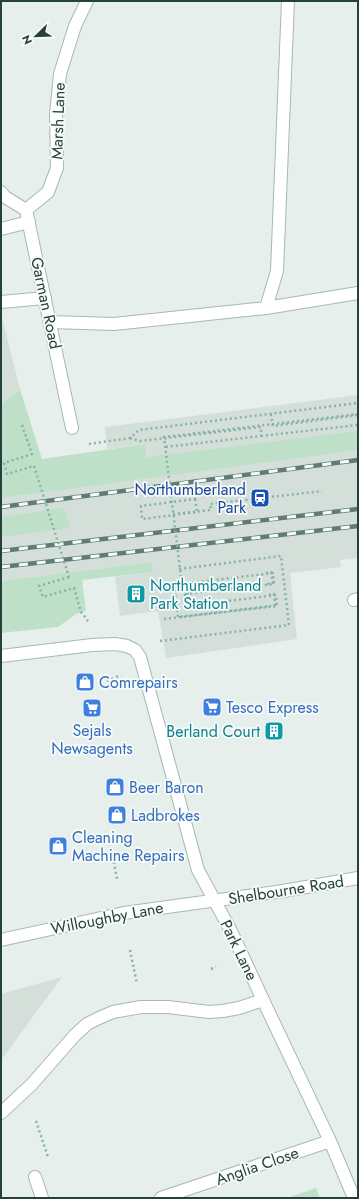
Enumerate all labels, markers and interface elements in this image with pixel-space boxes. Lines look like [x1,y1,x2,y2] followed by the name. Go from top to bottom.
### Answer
[16,16,56,56] north arrow
[18,33,36,47] text: N
[45,82,71,160] street label: Marsh Lane
[25,255,67,351] street label: Garman Road
[135,478,247,519] place label: Northumberland Park
[249,487,271,509] station icon: Northumberland Park
[150,574,262,615] place label: Northumberland Park Station
[125,583,147,605] building icon: Northumberland Park Station
[74,671,96,693] shop icon: Comrepairs
[99,671,178,694] place label: Comrepairs
[201,696,223,718] supermarket icon: Tesco Express
[226,696,319,719] place label: Tesco Express
[81,697,103,719] supermarket icon: Sejals Newsagents
[51,719,133,760] place label: Sejals Newsagents
[166,720,260,743] place label: Berland Court
[263,720,285,742] building icon: Berland Court
[104,776,126,798] shop icon: Beer Baron
[129,776,204,799] place label: Beer Baron
[106,804,128,826] shop icon: Ladbrokes
[131,804,200,827] place label: Ladbrokes
[72,826,184,867] place label: Cleaning Machine Repairs
[47,835,69,857] shop icon: Cleaning Machine Repairs
[227,870,345,910] street label: Shelbourne Road
[49,896,165,940] street label: Willoughby Lane
[214,916,264,984] street label: Park Lane
[212,1141,302,1191] street label: Anglia Close

